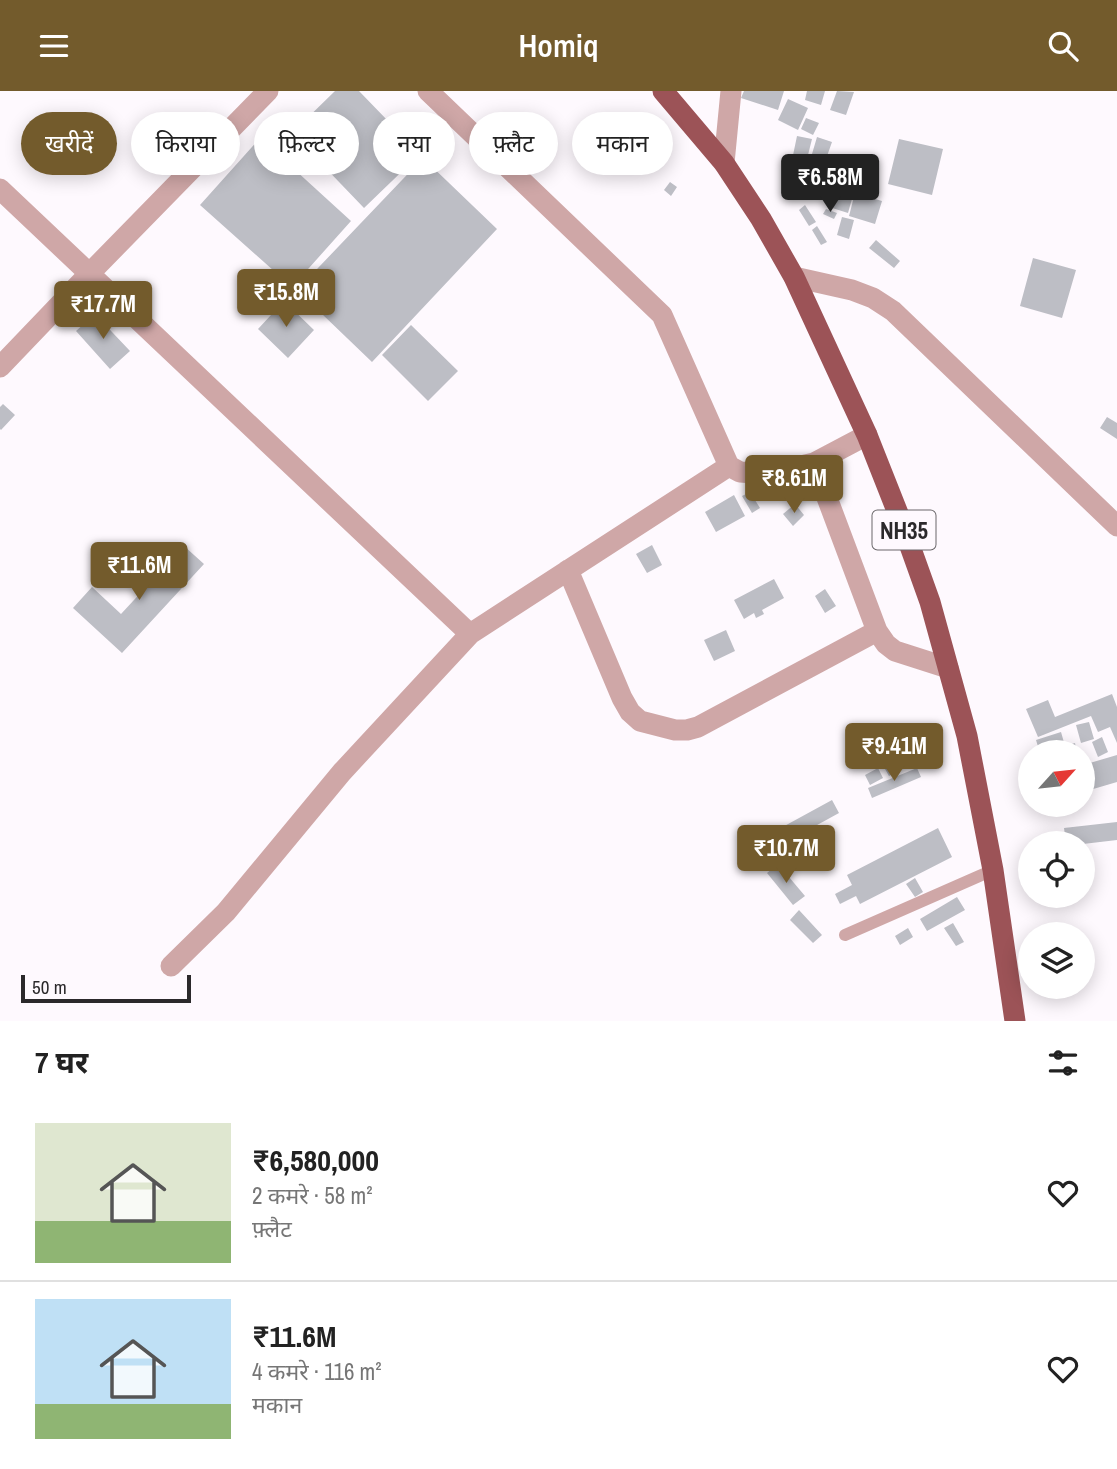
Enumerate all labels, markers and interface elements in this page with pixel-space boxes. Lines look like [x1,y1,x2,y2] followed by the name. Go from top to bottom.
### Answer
[518,24,599,67] text: Homiq
[35,27,73,65] icon: menu
[1044,27,1082,65] icon: search
[21,112,117,175] chip: खरीदें
[131,112,240,175] chip: किराया
[254,112,359,175] chip: फ़िल्टर
[373,112,455,175] chip: नया
[469,112,558,175] chip: फ़्लैट
[572,112,673,175] chip: मकान
[773,155,887,214] pin: ₹6.58M
[797,161,863,192] text: ₹6.58M
[229,269,343,329] pin: ₹15.8M
[253,276,319,307] text: ₹15.8M
[46,281,160,341] pin: ₹17.7M
[70,288,136,319] text: ₹17.7M
[737,455,851,515] pin: ₹8.61M
[761,462,827,493] text: ₹8.61M
[872,511,936,549] road number: NH35
[82,543,196,602] pin: ₹11.6M
[107,549,171,580] text: ₹11.6M
[837,723,951,783] pin: ₹9.41M
[861,730,927,761] text: ₹9.41M
[1018,740,1096,817] north arrow
[1018,740,1095,999] map controls
[729,825,843,885] pin: ₹10.7M
[1018,831,1095,908] button: locate
[753,832,819,863] text: ₹10.7M
[1018,922,1095,999] button: layers
[21,972,191,1004] scale bar
[32,974,67,1000] text: 50 m
[35,1042,88,1082] text: 7 घर
[1044,1044,1082,1082] icon: filters
[252,1140,379,1180] text: ₹6,580,000
[91,1151,175,1235] icon: home
[1044,1174,1082,1212] icon: heart
[252,1180,373,1211] text: 2 कमरे · 58 m²
[252,1213,292,1244] text: फ़्लैट
[252,1316,336,1356] text: ₹11.6M
[91,1327,175,1411] icon: home
[1044,1350,1082,1388] icon: heart
[252,1356,382,1387] text: 4 कमरे · 116 m²
[252,1389,302,1420] text: मकान

